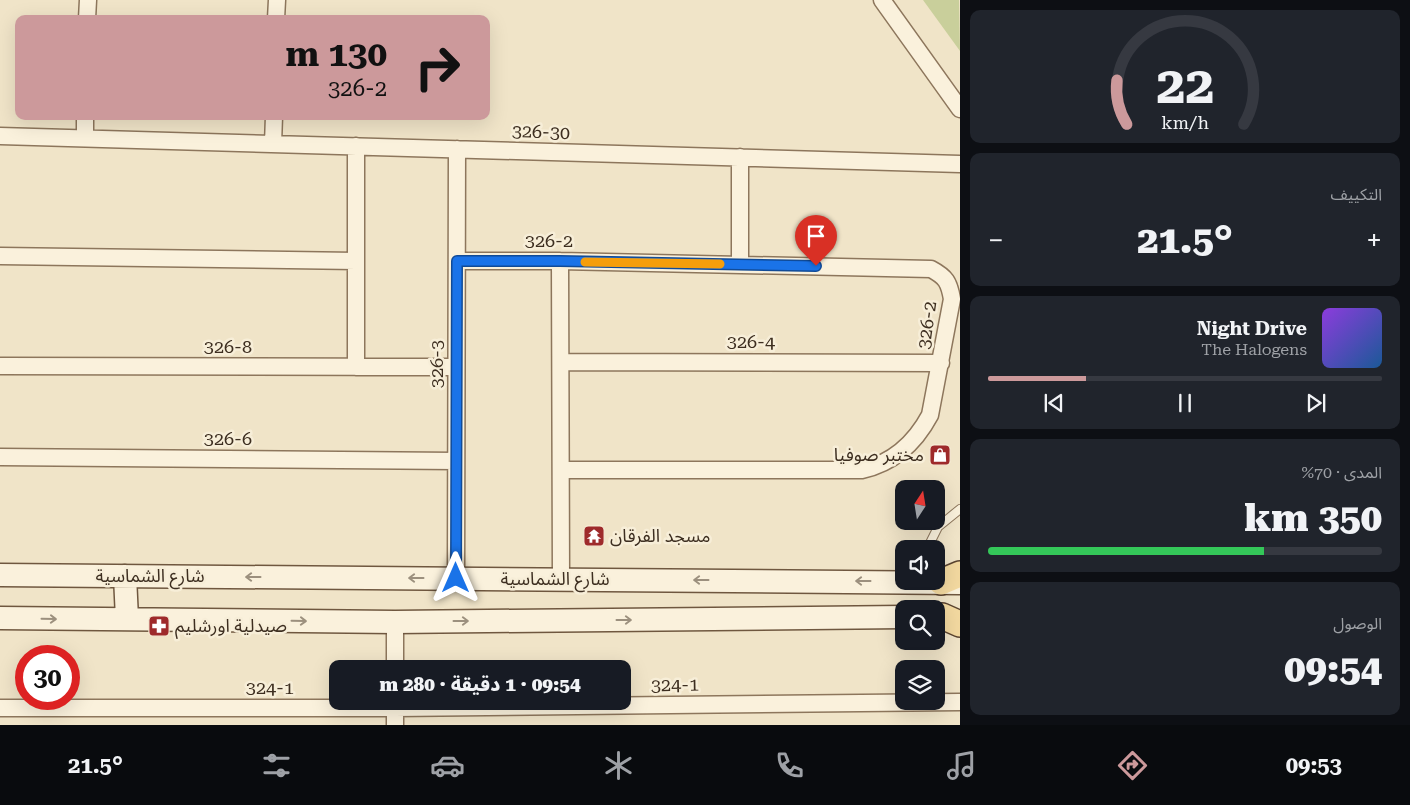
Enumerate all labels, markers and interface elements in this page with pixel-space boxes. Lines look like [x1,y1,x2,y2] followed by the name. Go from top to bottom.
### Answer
[286,34,387,75] text: 130 m
[405,35,470,100] icon: right
[1156,55,1214,116] text: 22
[328,76,387,101] text: 326-2
[1161,112,1209,133] text: km/h
[511,120,571,143] street label: 326-30
[1330,185,1382,204] text: التكييف
[795,215,837,266] pin
[1137,218,1233,262] text: 21.5°
[802,222,830,250] icon: arrive
[988,224,1004,257] text: −
[1366,224,1382,257] text: +
[525,230,573,251] street label: 326-2
[913,300,940,350] street label: 326-2
[1197,317,1307,340] text: Night Drive
[727,331,775,352] street label: 326-4
[204,336,252,357] street label: 326-8
[426,340,447,388] street label: 326-3
[1201,340,1307,359] text: The Halogens
[1040,389,1068,417] icon: previous
[1171,389,1199,417] icon: pause
[1302,389,1330,417] icon: next
[204,428,252,449] street label: 326-6
[928,443,952,467] shop icon: مختبر صوفيا
[834,444,924,466] place label: مختبر صوفيا
[1302,463,1382,482] text: المدى · 70%
[895,480,945,530] north arrow
[895,480,945,710] map controls
[1244,496,1382,540] text: 350 km
[582,524,606,548] temple icon: مسجد الفرقان
[610,525,710,547] place label: مسجد الفرقان
[895,540,945,590] button: sound
[429,551,481,603] position arrow
[95,565,205,590] street label: شارع الشماسية
[500,568,610,593] street label: شارع الشماسية
[245,572,262,582] one-way arrow
[408,573,424,583] one-way arrow
[693,575,709,585] one-way arrow
[855,576,872,586] one-way arrow
[895,600,945,650] button: search
[40,614,56,624] one-way arrow
[147,614,171,638] pharmacy icon: صيدلية اورشليم
[1333,614,1382,633] text: الوصول
[175,615,287,639] place label: صيدلية اورشليم
[615,615,631,625] one-way arrow
[290,616,306,626] one-way arrow
[452,616,469,626] one-way arrow
[15,645,80,710] speed limit sign: 30
[1284,647,1382,691] text: 09:54
[895,660,945,710] button: layers
[379,673,581,696] text: 09:54 · 1 دقيقة · 280 m
[651,674,699,695] street label: 324-1
[246,677,294,698] street label: 324-1
[259,748,294,783] icon: filters
[430,748,465,783] icon: car
[601,748,636,783] icon: climate
[772,748,807,783] icon: phone
[944,748,979,783] icon: music
[1115,748,1150,783] icon: directions
[68,753,123,778] text: 21.5°
[1286,753,1342,778] text: 09:53

